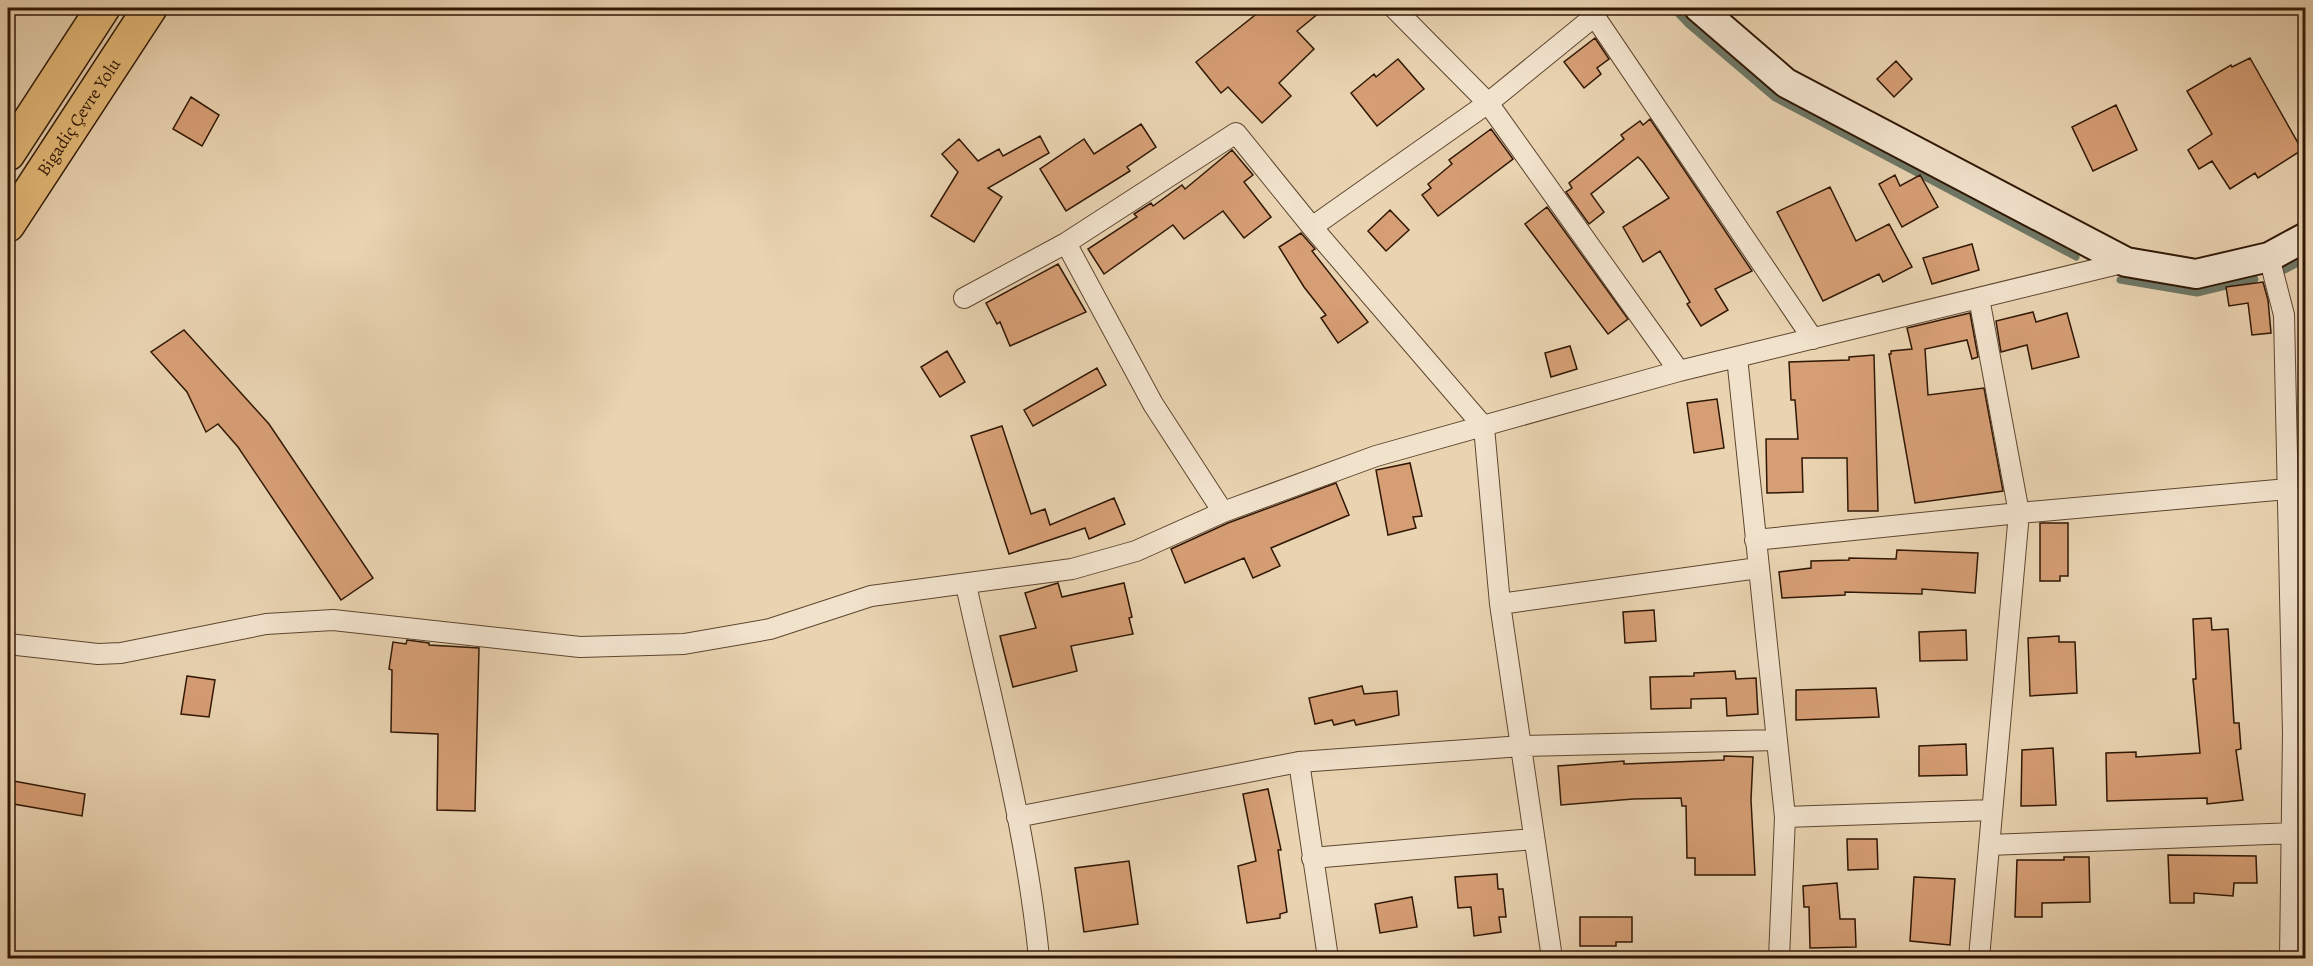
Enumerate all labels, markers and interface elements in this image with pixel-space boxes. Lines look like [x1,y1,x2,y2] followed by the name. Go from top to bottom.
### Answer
[31,53,126,181] street label: Bigadiç Çevre Yolu

